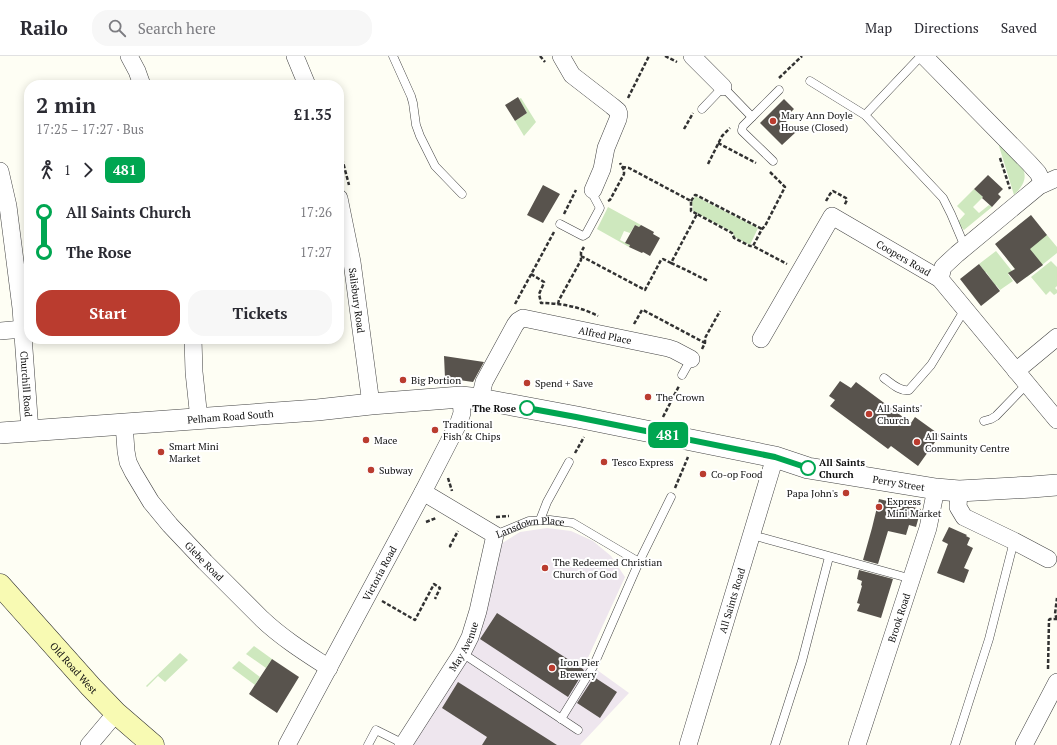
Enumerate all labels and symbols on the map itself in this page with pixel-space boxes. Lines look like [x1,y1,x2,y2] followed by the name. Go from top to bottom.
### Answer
[781,109,853,134] place label: Mary Ann Doyle House (Closed)
[768,116,778,126] marker: Mary Ann Doyle House (Closed)
[874,237,934,279] street label: Coopers Road
[346,267,368,334] street label: Salisbury Road
[577,323,633,347] street label: Alfred Place
[18,351,35,418] street label: Churchill Road
[411,374,461,387] place label: Big Portion
[398,375,408,385] marker: Big Portion
[535,377,593,390] place label: Spend + Save
[522,378,532,388] marker: Spend + Save
[656,391,704,404] place label: The Crown
[643,392,653,402] marker: The Crown
[519,400,535,416] marker: The Rose
[472,402,517,415] place label: The Rose
[877,402,922,427] place label: All Saints' Church
[187,407,274,426] street label: Pelham Road South
[864,409,874,419] marker: All Saints' Church
[443,418,501,443] place label: Traditional Fish & Chips
[645,422,691,448] line badge: 481
[430,425,440,435] marker: Traditional Fish & Chips
[925,430,1010,455] place label: All Saints Community Centre
[374,434,397,447] place label: Mace
[361,435,371,445] marker: Mace
[912,437,922,447] marker: All Saints Community Centre
[169,440,219,465] place label: Smart Mini Market
[156,447,166,457] marker: Smart Mini Market
[612,456,674,469] place label: Tesco Express
[819,456,866,481] place label: All Saints Church
[599,457,609,467] marker: Tesco Express
[800,460,816,476] marker: All Saints Church
[379,464,414,477] place label: Subway
[366,465,376,475] marker: Subway
[711,468,763,481] place label: Co-op Food
[698,469,708,479] marker: Co-op Food
[872,472,926,494] street label: Perry Street
[787,487,838,500] place label: Papa John's
[841,488,851,498] marker: Papa John's
[887,495,942,520] place label: Express Mini Market
[874,502,884,512] marker: Express Mini Market
[494,513,565,540] street label: Lansdown Place
[182,538,227,584] street label: Glebe Road
[359,543,400,603] street label: Victoria Road
[553,556,662,581] place label: The Redeemed Christian Church of God
[540,563,550,573] marker: The Redeemed Christian Church of God
[716,566,748,635] street label: All Saints Road
[885,591,913,644] street label: Brook Road
[446,620,481,674] street label: May Avenue
[47,639,101,697] street label: Old Road West
[560,656,599,681] place label: Iron Pier Brewery
[547,663,557,673] marker: Iron Pier Brewery

